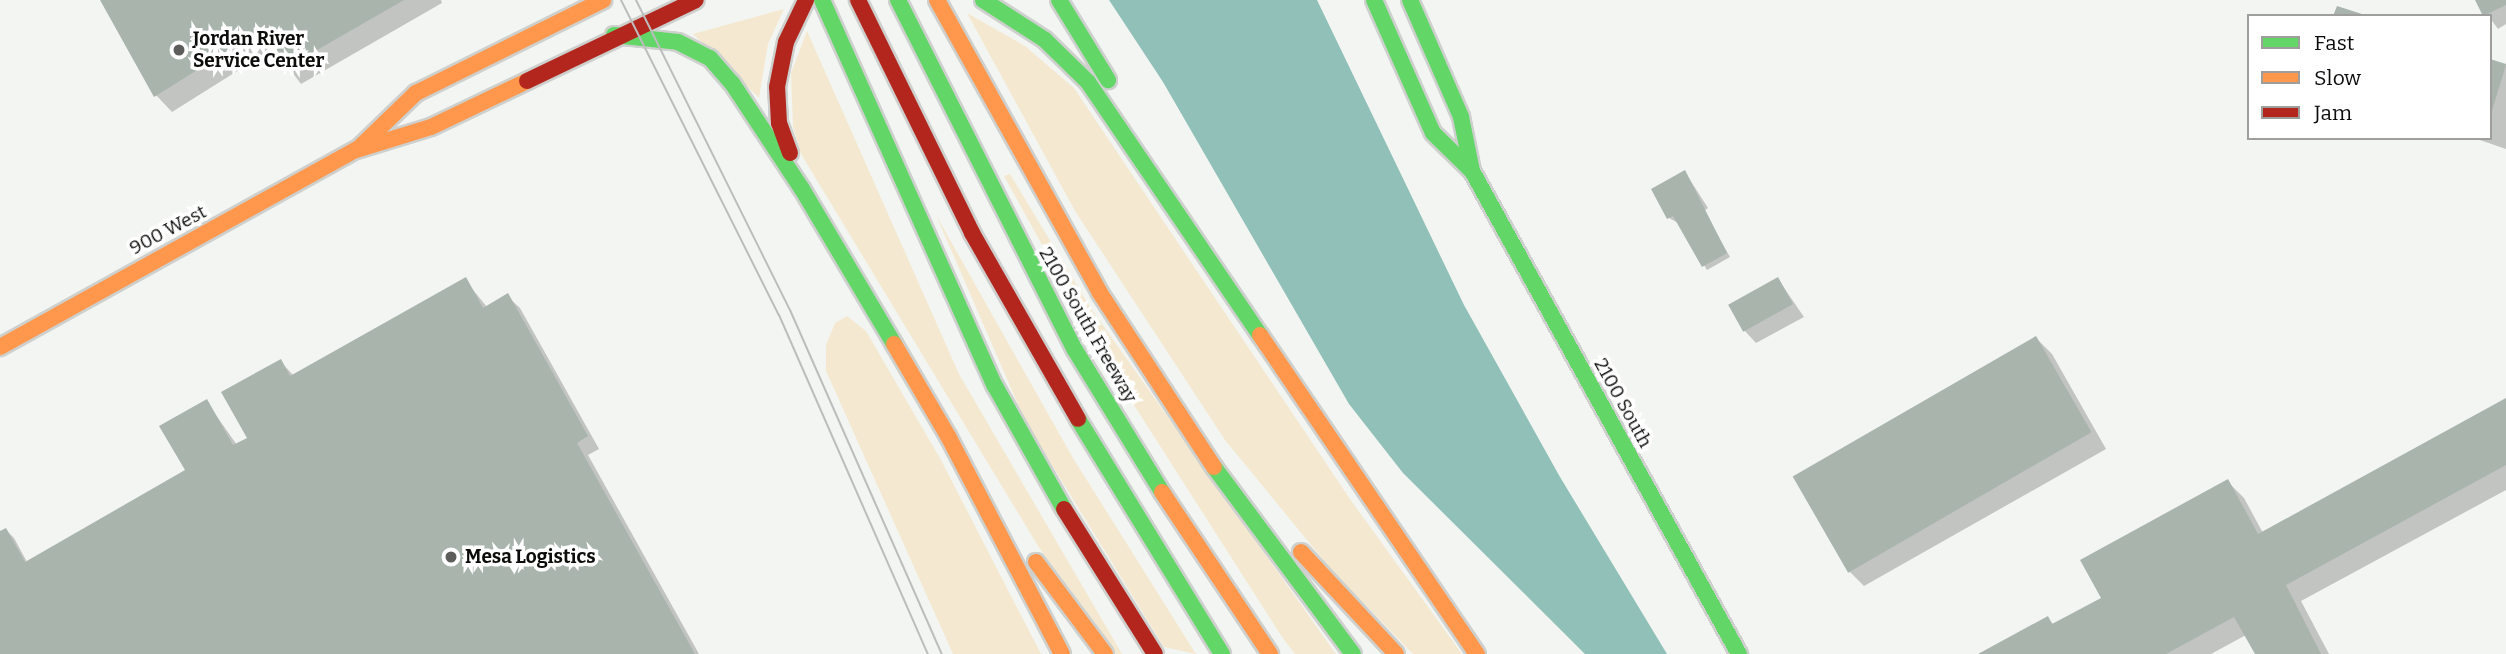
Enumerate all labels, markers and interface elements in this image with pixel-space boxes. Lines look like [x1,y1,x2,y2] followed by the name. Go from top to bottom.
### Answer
[2247,14,2492,140] legend
[193,28,324,72] place label: Jordan River Service Center
[2314,30,2354,56] text: Fast
[171,42,187,58] marker: Jordan River Service Center
[2314,65,2361,91] text: Slow
[2314,100,2352,126] text: Jam
[126,200,210,260] street label: 900 West
[1034,243,1142,407] street label: 2100 South Freeway
[1589,354,1657,452] street label: 2100 South
[465,546,596,568] place label: Mesa Logistics
[443,549,459,565] marker: Mesa Logistics

